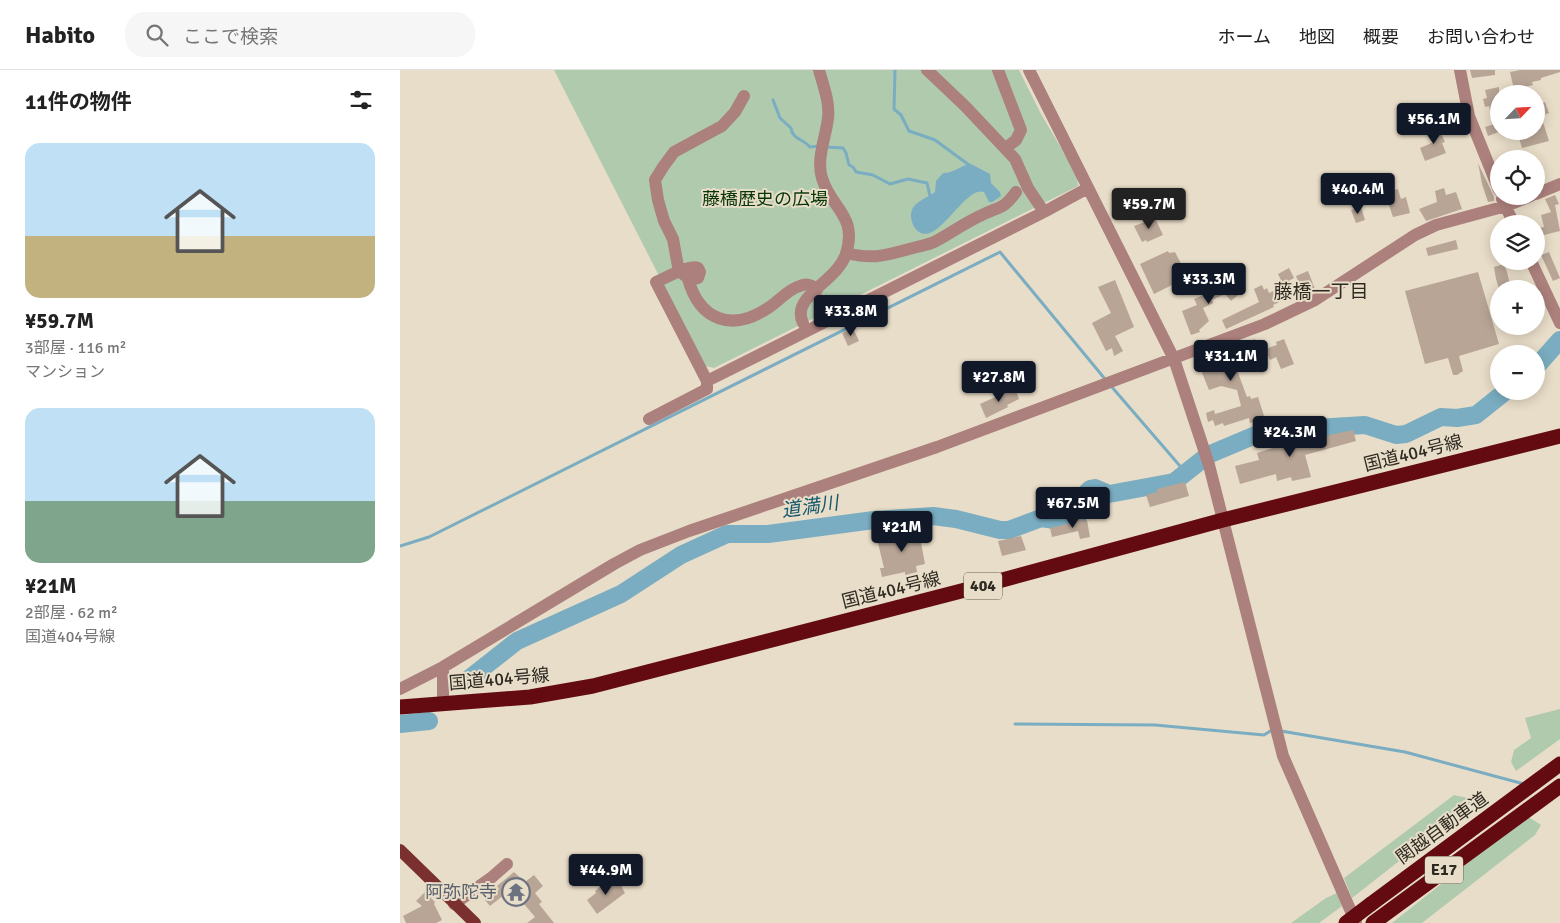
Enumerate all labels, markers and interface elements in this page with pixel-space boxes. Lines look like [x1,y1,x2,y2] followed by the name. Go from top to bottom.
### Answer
[125,12,475,57] search box
[25,20,95,50] text: Habito
[143,21,171,49] icon: search
[183,25,278,49] text: ここで検索
[1218,26,1271,48] text: ホーム
[1299,26,1335,48] text: 地図
[1363,26,1399,48] text: 概要
[1427,26,1535,48] text: お問い合わせ
[1490,85,1545,140] north arrow
[1490,85,1545,400] map controls
[347,86,375,114] icon: filters
[25,89,132,115] text: 11件の物件
[1393,102,1475,145] pin: ¥56.1M
[1408,109,1460,129] text: ¥56.1M
[1490,150,1545,205] button: locate
[1317,172,1399,215] pin: ¥40.4M
[155,176,245,266] icon: home
[1332,179,1384,199] text: ¥40.4M
[702,188,828,210] park label: 藤橋歴史の広場
[1108,188,1190,230] pin: ¥59.7M
[1123,194,1175,214] text: ¥59.7M
[1490,215,1545,270] button: layers
[1168,262,1250,305] pin: ¥33.3M
[1183,269,1235,289] text: ¥33.3M
[1273,280,1369,304] district label: 藤橋一丁目
[1490,280,1545,335] button: +
[810,294,892,337] pin: ¥33.8M
[825,301,877,321] text: ¥33.8M
[25,308,94,334] text: ¥59.7M
[25,338,126,358] text: 3部屋 · 116 m²
[1190,340,1272,382] pin: ¥31.1M
[1490,345,1545,400] button: −
[1205,346,1257,366] text: ¥31.1M
[958,360,1040,403] pin: ¥27.8M
[25,362,105,382] text: マンション
[973,367,1025,387] text: ¥27.8M
[1249,416,1331,458] pin: ¥24.3M
[1264,422,1316,442] text: ¥24.3M
[1361,430,1465,476] street label: 国道404号線
[155,441,245,531] icon: home
[1032,486,1114,529] pin: ¥67.5M
[780,491,842,523] water label: 道満川
[1047,493,1099,513] text: ¥67.5M
[872,510,932,553] pin: ¥21M
[882,517,922,537] text: ¥21M
[839,567,943,613] street label: 国道404号線
[964,572,1002,600] road number: 404
[25,573,77,599] text: ¥21M
[25,603,118,623] text: 2部屋 · 62 m²
[25,627,115,647] text: 国道404号線
[448,664,550,694] street label: 国道404号線
[1392,787,1492,869] street label: 関越自動車道
[565,854,647,896] pin: ¥44.9M
[1425,856,1463,884] road number: E17
[580,860,632,880] text: ¥44.9M
[501,877,531,907] temple icon: 阿弥陀寺
[425,881,497,903] place label: 阿弥陀寺

